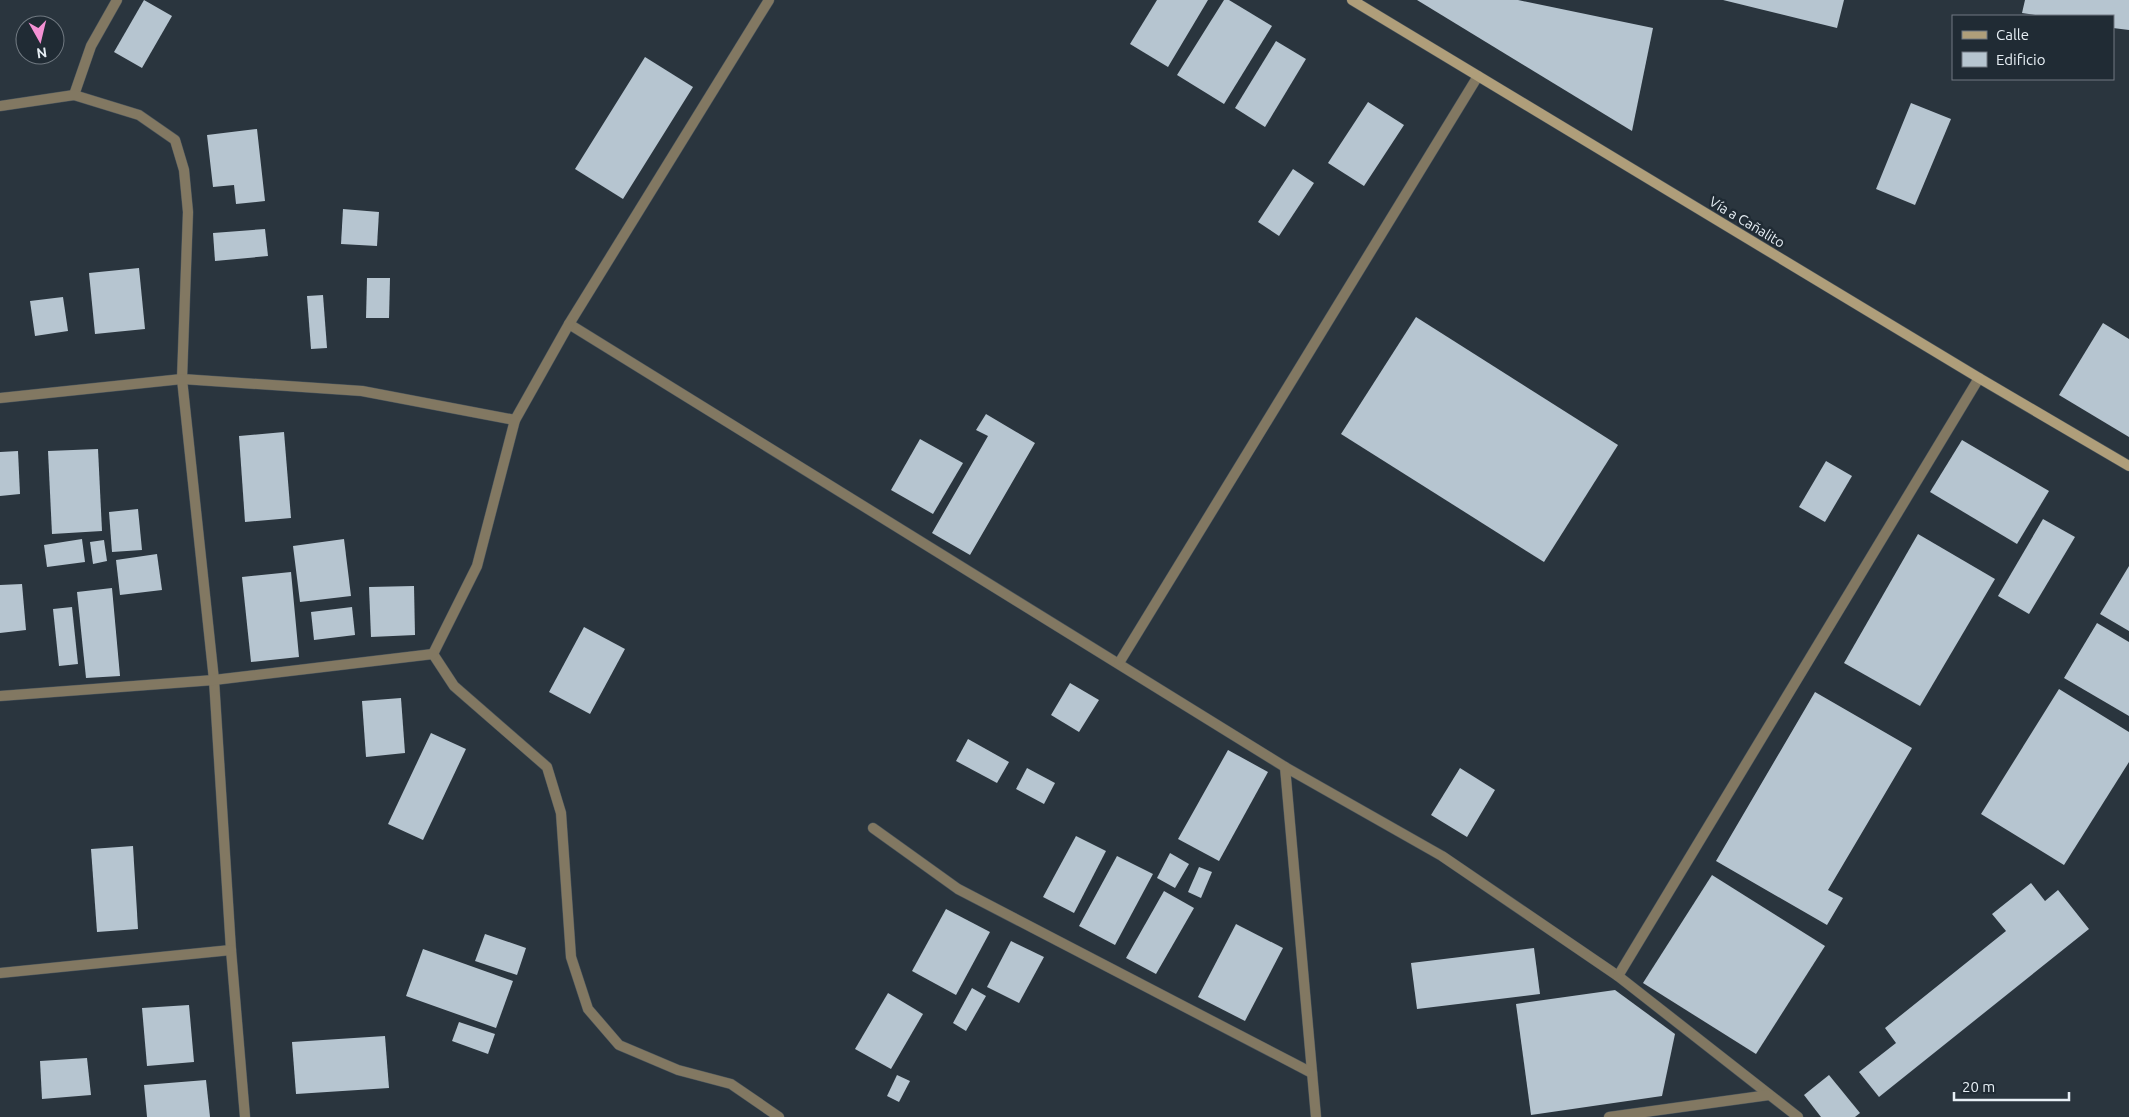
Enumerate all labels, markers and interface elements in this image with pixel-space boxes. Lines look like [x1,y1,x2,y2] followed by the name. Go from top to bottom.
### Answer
[15,15,65,65] north arrow
[1952,15,2114,80] legend
[1996,26,2029,43] text: Calle
[36,44,48,62] text: N
[1996,51,2045,68] text: Edificio
[1706,193,1788,251] street label: Vía a Cañalito
[1954,1070,2069,1102] scale bar
[1962,1078,1995,1095] text: 20 m

